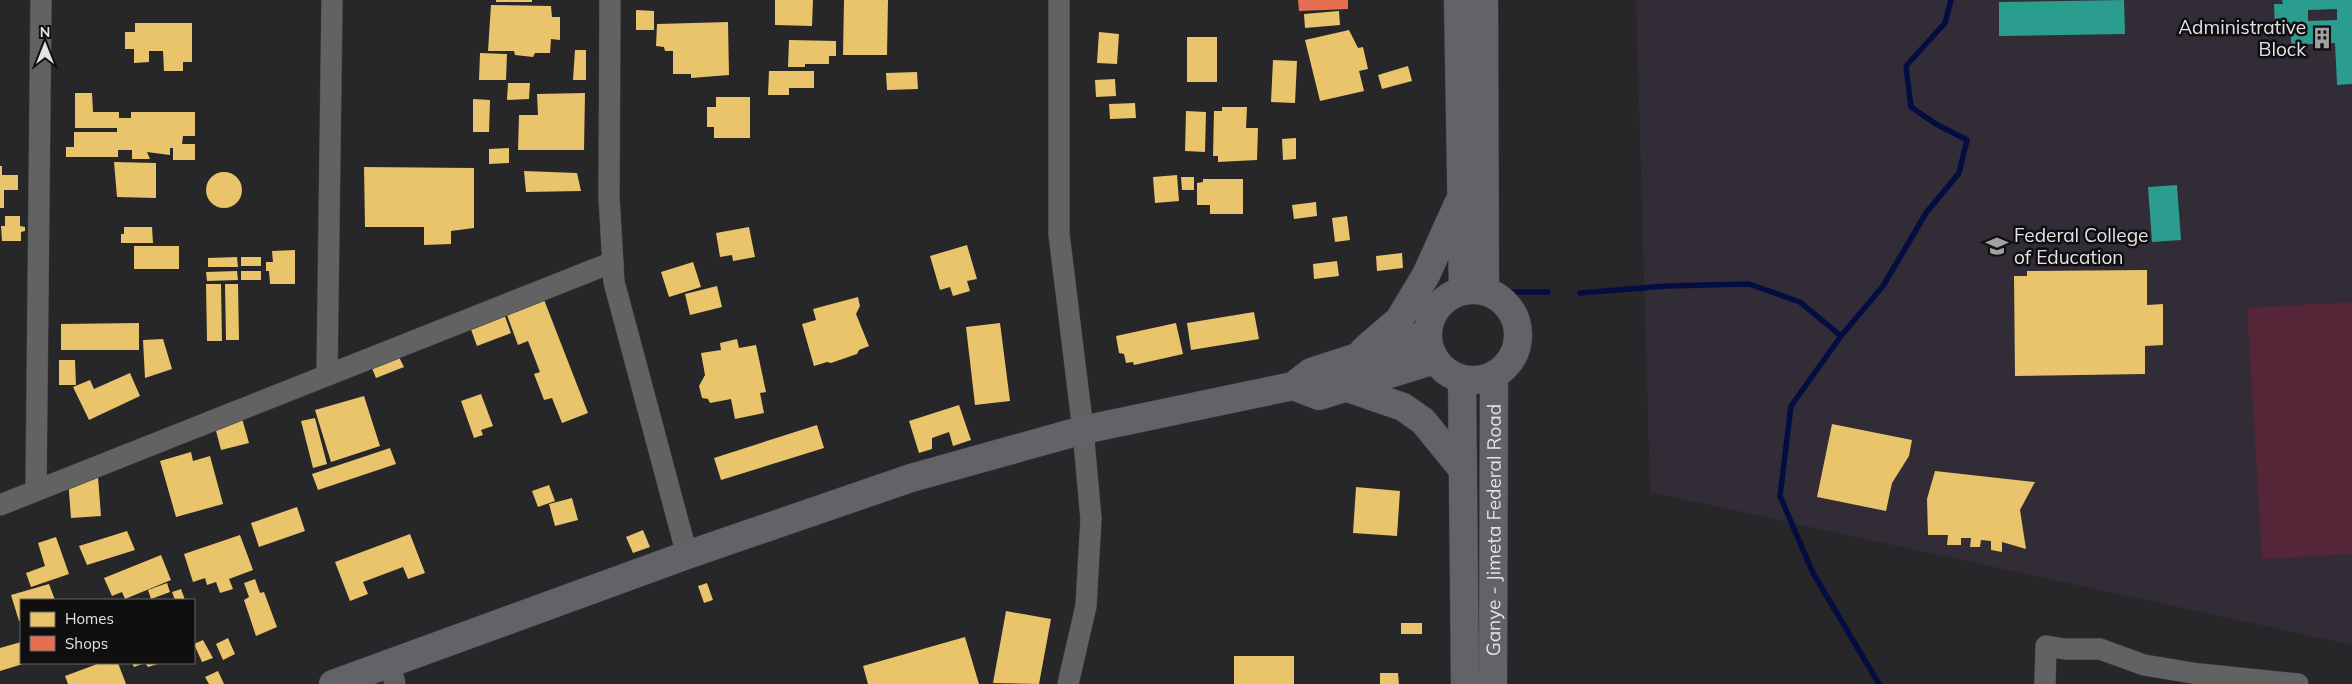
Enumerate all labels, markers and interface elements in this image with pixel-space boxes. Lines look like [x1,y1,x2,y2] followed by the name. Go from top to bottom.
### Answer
[2178,15,2306,61] place label: Administrative Block
[20,20,70,70] north arrow
[40,23,50,41] text: N
[2309,25,2335,51] building icon: Administrative Block
[2014,223,2148,269] place label: Federal College of Education
[1984,233,2010,259] school or university icon: Federal College of Education
[1481,404,1506,656] street label: Ganye - Jimeta Federal Road
[20,599,195,664] legend
[65,609,114,628] text: Homes
[65,634,108,653] text: Shops

